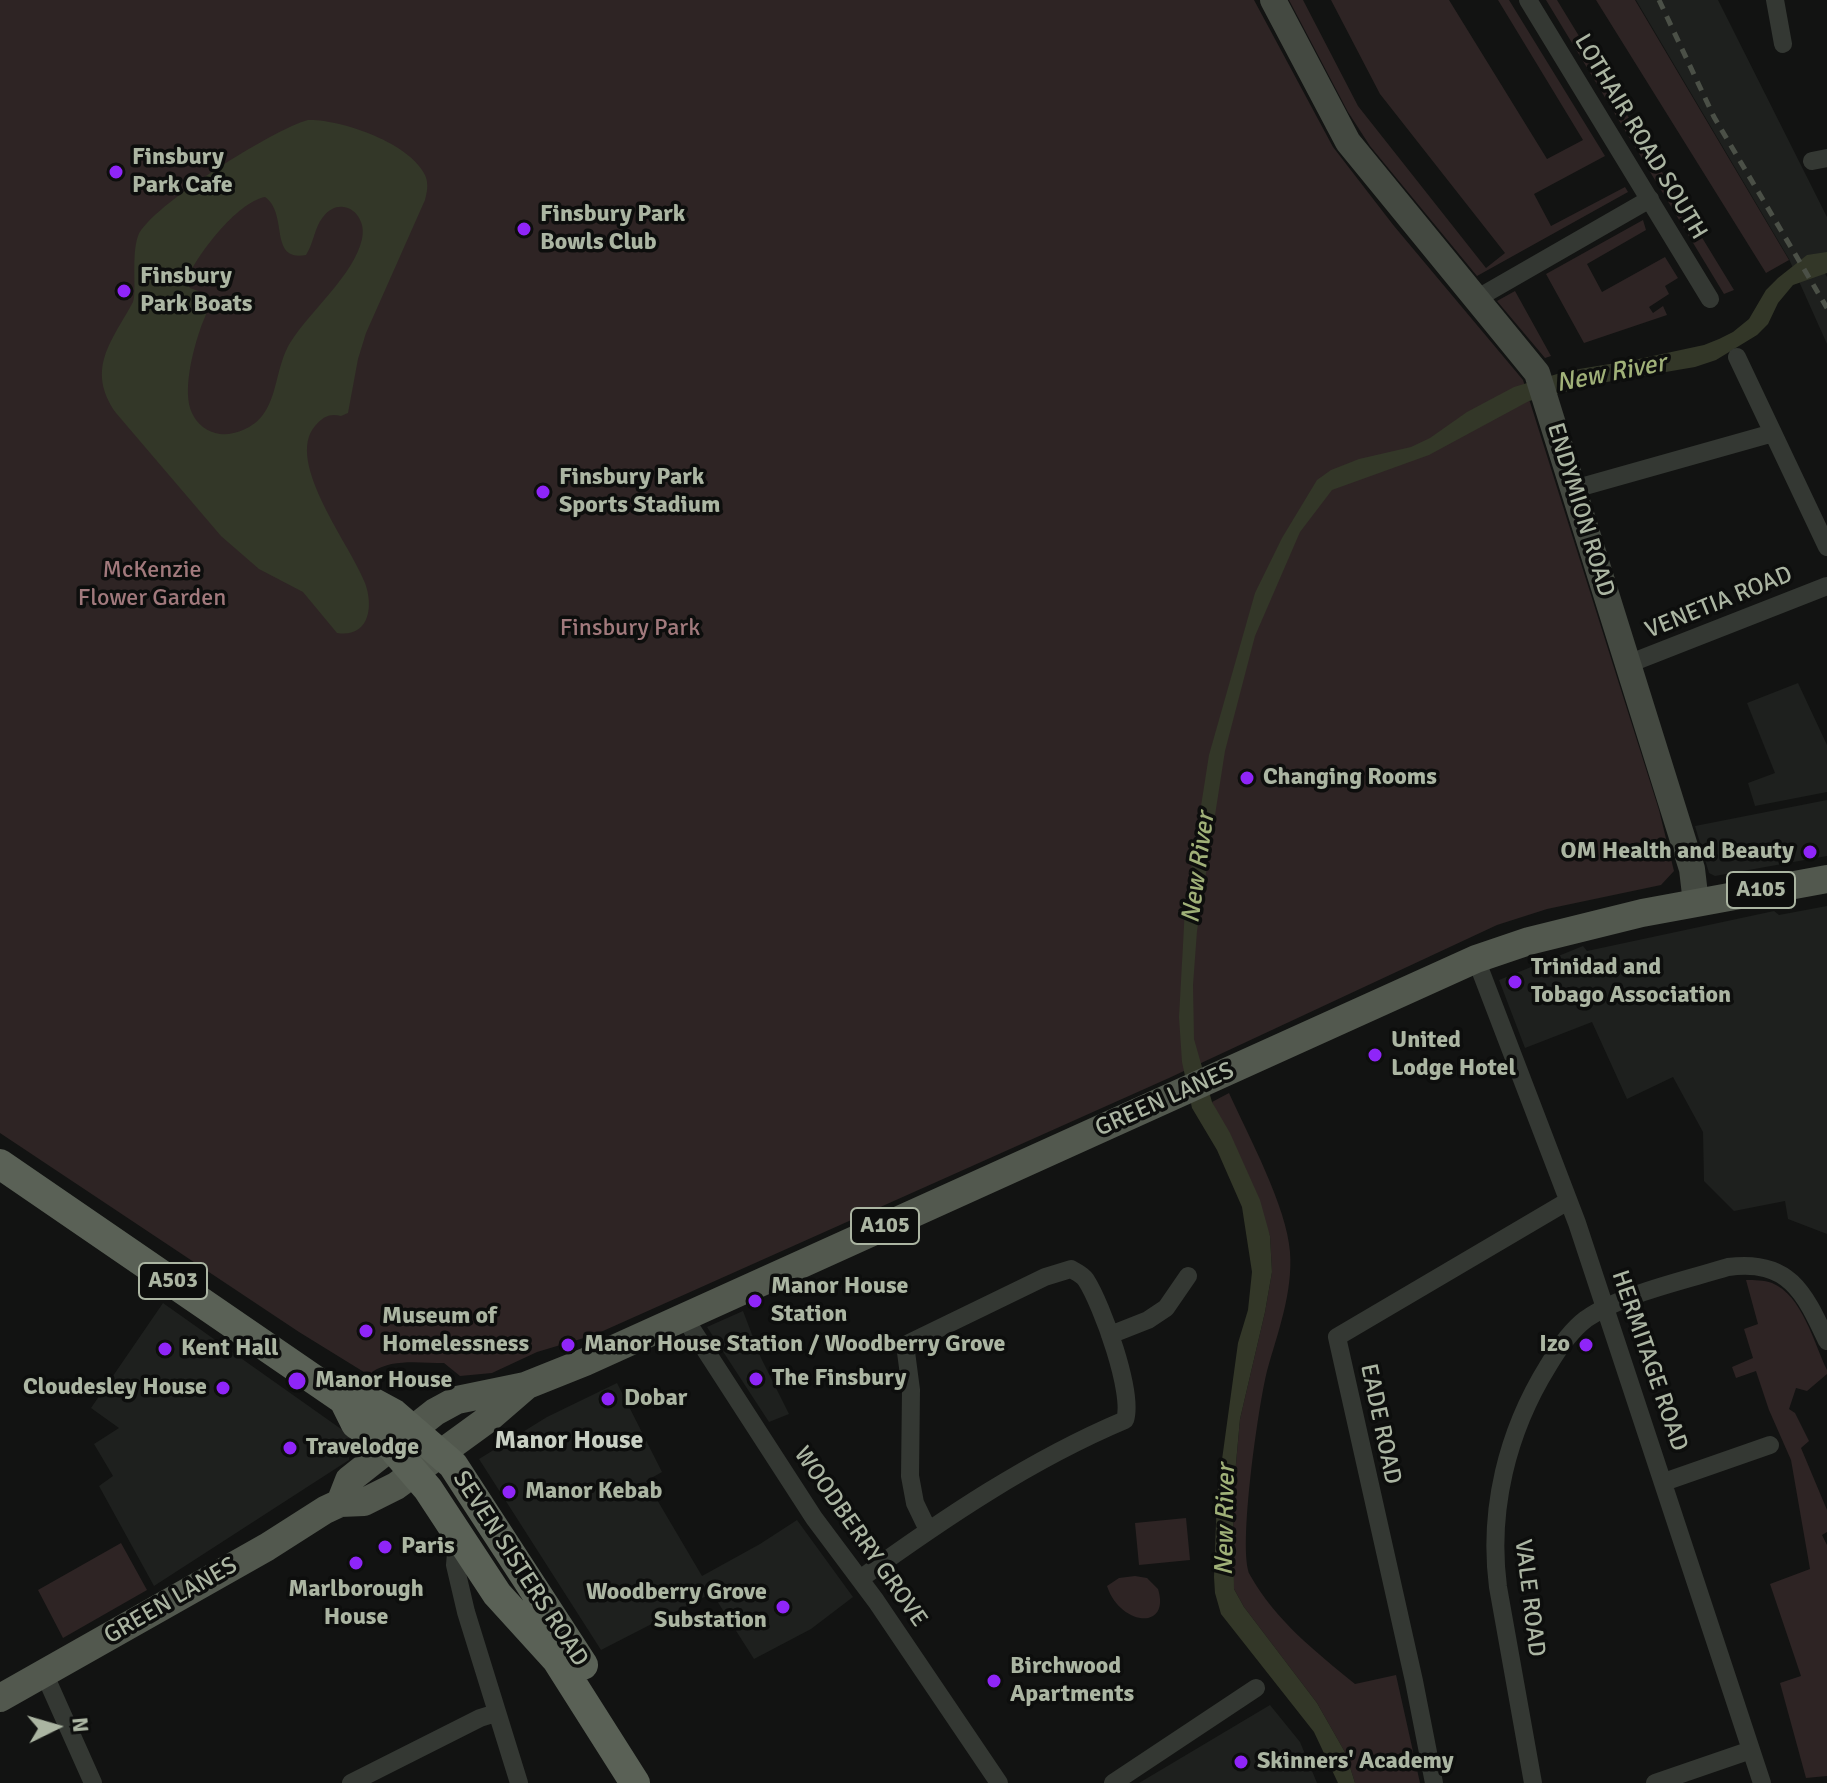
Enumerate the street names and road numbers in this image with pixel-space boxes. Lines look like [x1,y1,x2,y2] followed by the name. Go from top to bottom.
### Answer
[1567,29,1713,245] street label: LOTHAIR ROAD SOUTH
[1540,420,1620,600] street label: ENDYMION ROAD
[1641,560,1797,646] street label: VENETIA ROAD
[1727,872,1795,908] road number: A105
[1091,1057,1239,1143] street label: GREEN LANES
[851,1208,919,1244] road number: A105
[139,1263,207,1299] road number: A503
[1605,1267,1693,1455] street label: HERMITAGE ROAD
[1353,1361,1407,1487] street label: EADE ROAD
[787,1441,933,1633] street label: WOODBERRY GROVE
[446,1466,594,1672] street label: SEVEN SISTERS ROAD
[1508,1538,1550,1658] street label: VALE ROAD
[99,1551,243,1651] street label: GREEN LANES

